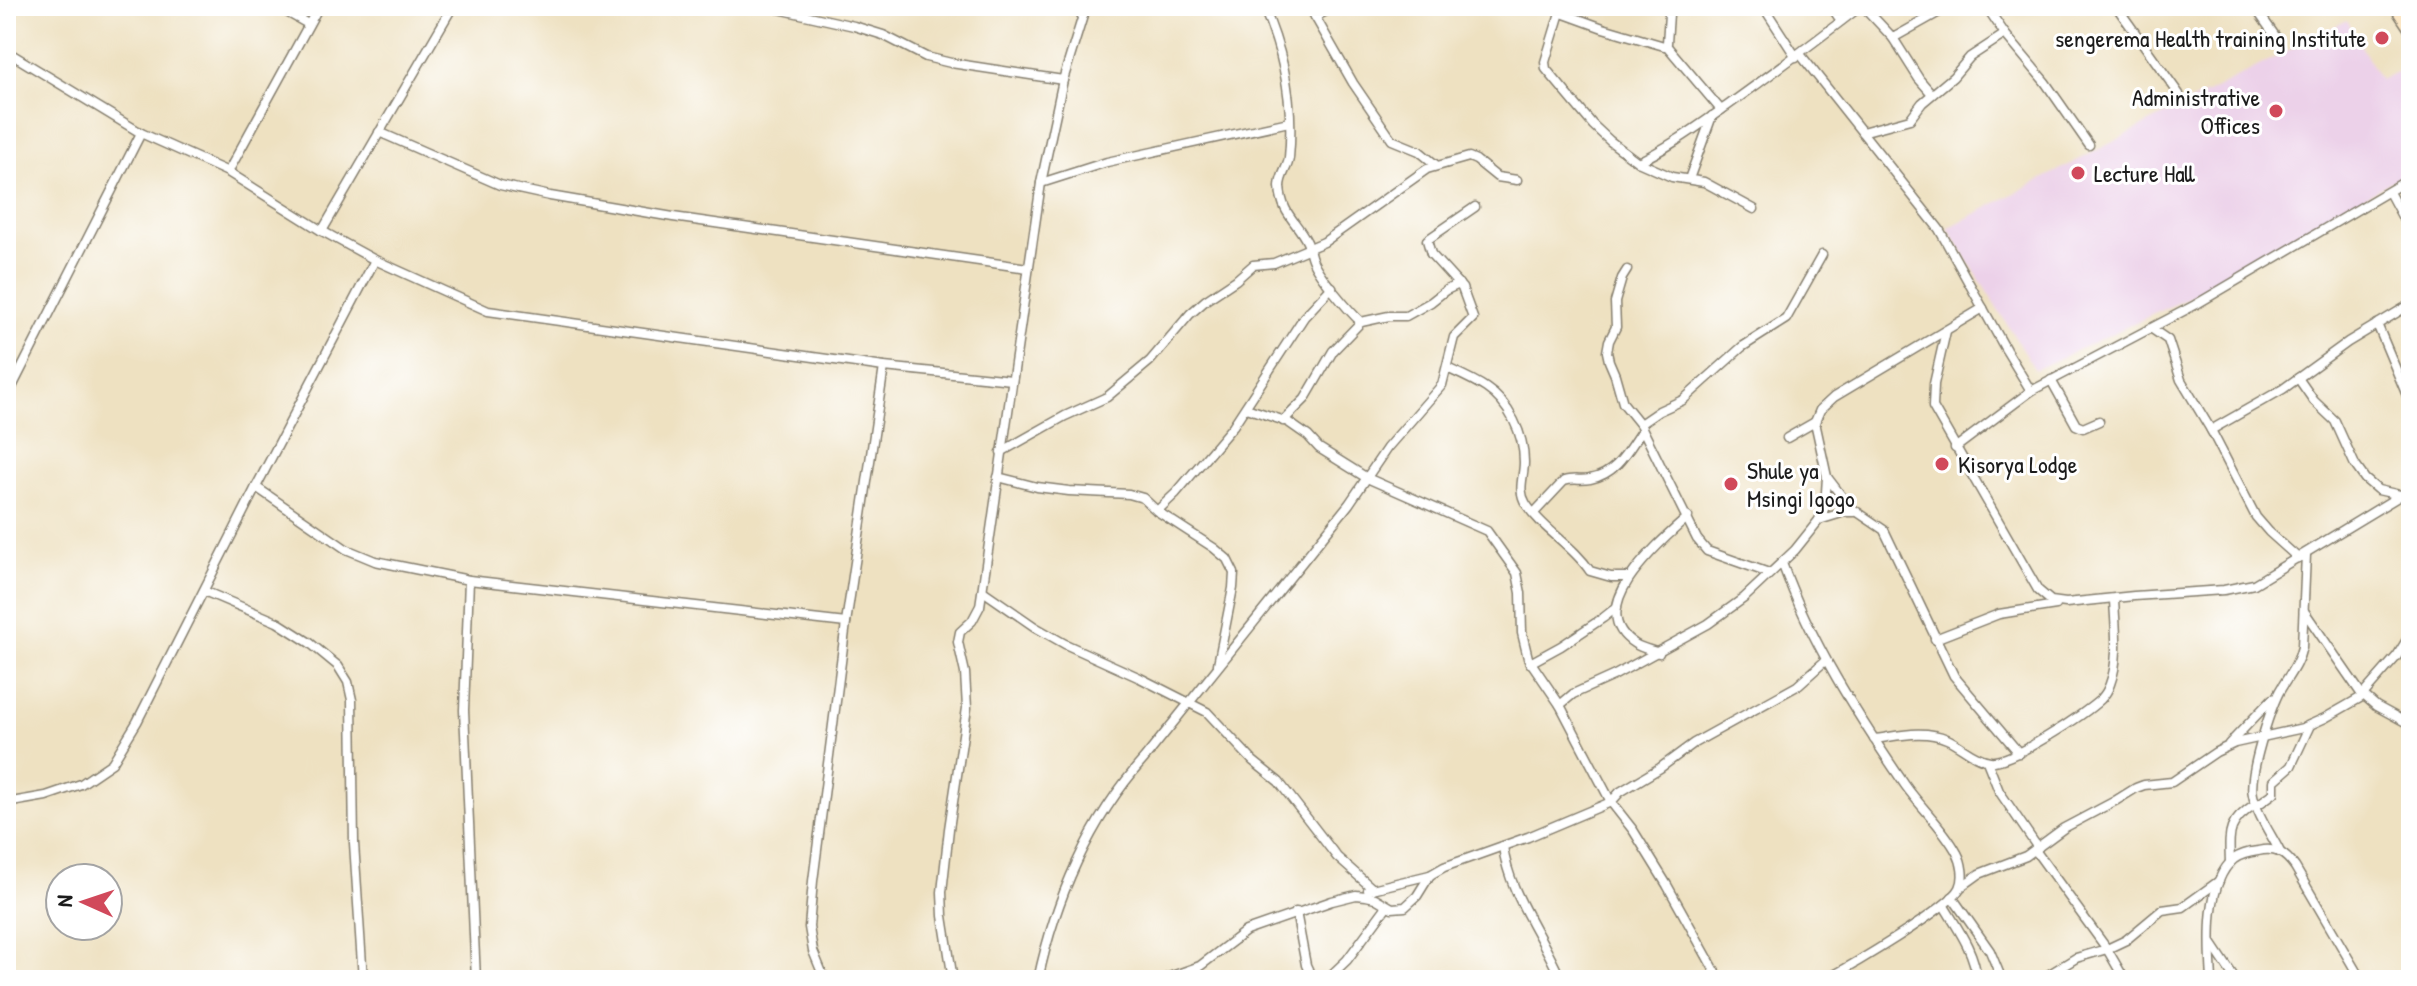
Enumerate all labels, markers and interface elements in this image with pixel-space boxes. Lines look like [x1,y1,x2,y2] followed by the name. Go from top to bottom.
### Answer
[2055,22,2366,54] place label: sengerema Health training Institute
[2373,29,2391,47] marker: sengerema Health training Institute
[2132,81,2260,141] place label: Administrative Offices
[2267,102,2285,120] marker: Administrative Offices
[2094,157,2196,189] place label: Lecture Hall
[2069,164,2087,182] marker: Lecture Hall
[1958,448,2078,480] place label: Kisorya Lodge
[1747,454,1855,514] place label: Shule ya Msingi Igogo
[1933,455,1951,473] marker: Kisorya Lodge
[1722,475,1740,493] marker: Shule ya Msingi Igogo
[44,862,124,942] north arrow
[49,894,79,908] text: N

